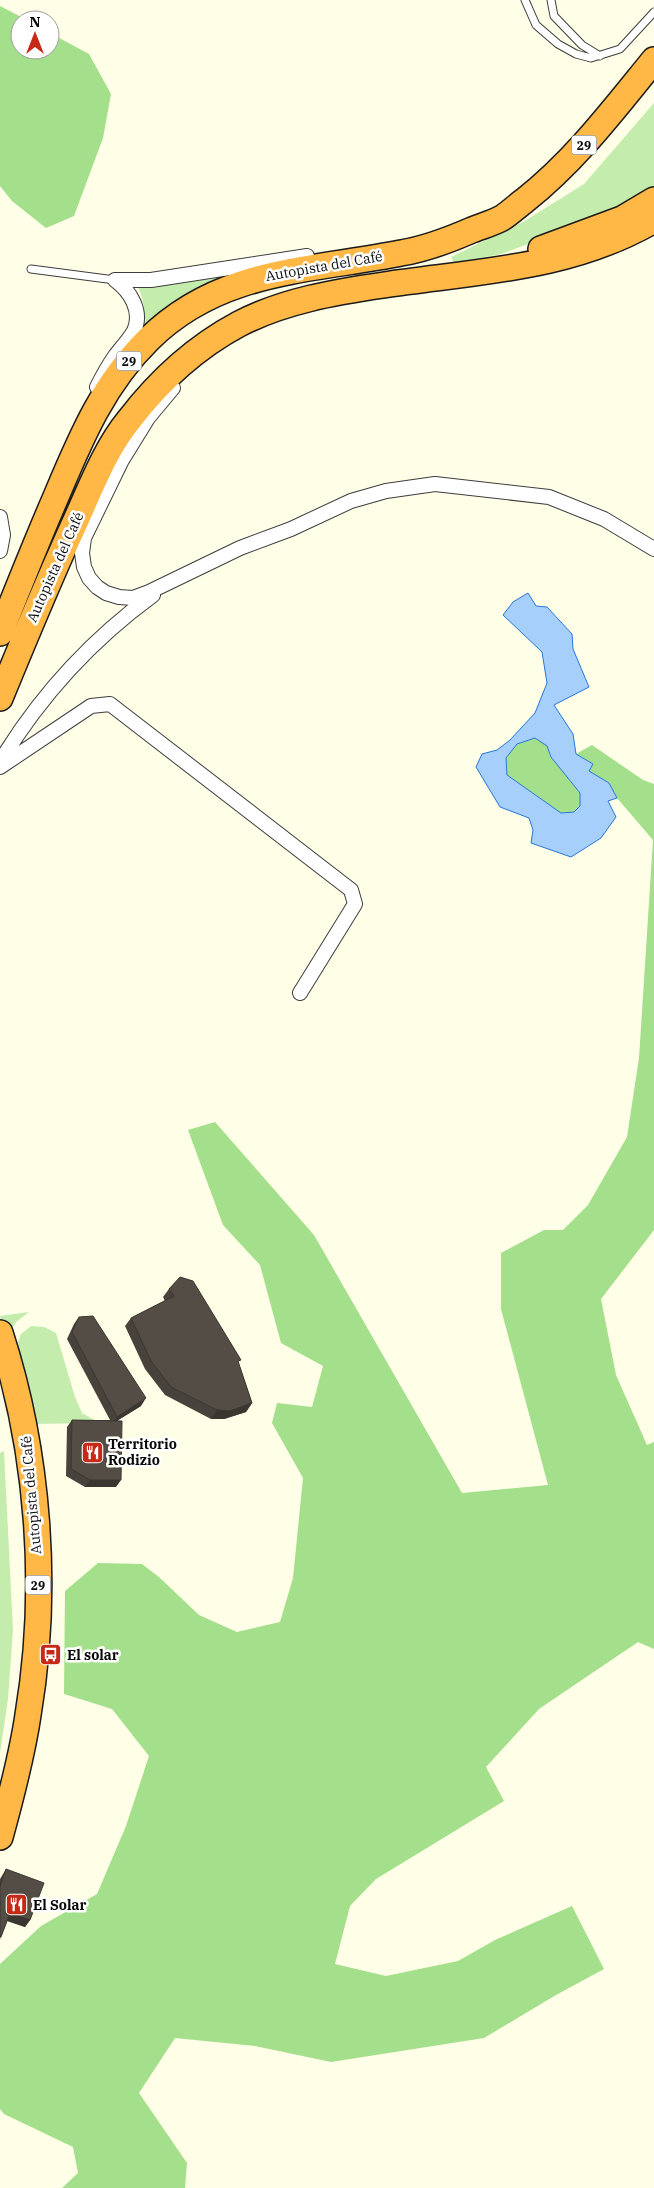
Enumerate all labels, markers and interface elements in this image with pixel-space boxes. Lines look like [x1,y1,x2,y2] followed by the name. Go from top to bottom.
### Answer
[10,10,60,60] north arrow
[29,13,41,31] text: N
[572,136,596,154] road number: 29
[264,247,384,285] street label: Autopista del Café
[116,352,142,371] road number: 29
[23,509,87,625] street label: Autopista del Café
[17,1435,45,1555] street label: Autopista del Café
[108,1435,177,1469] place label: Territorio Rodizio
[80,1440,104,1464] restaurant icon: Territorio Rodizio
[26,1576,50,1594] road number: 29
[39,1643,63,1667] bus stop icon: El solar
[67,1646,119,1664] place label: El solar
[5,1893,29,1917] restaurant icon: El Solar
[33,1896,87,1914] place label: El Solar

